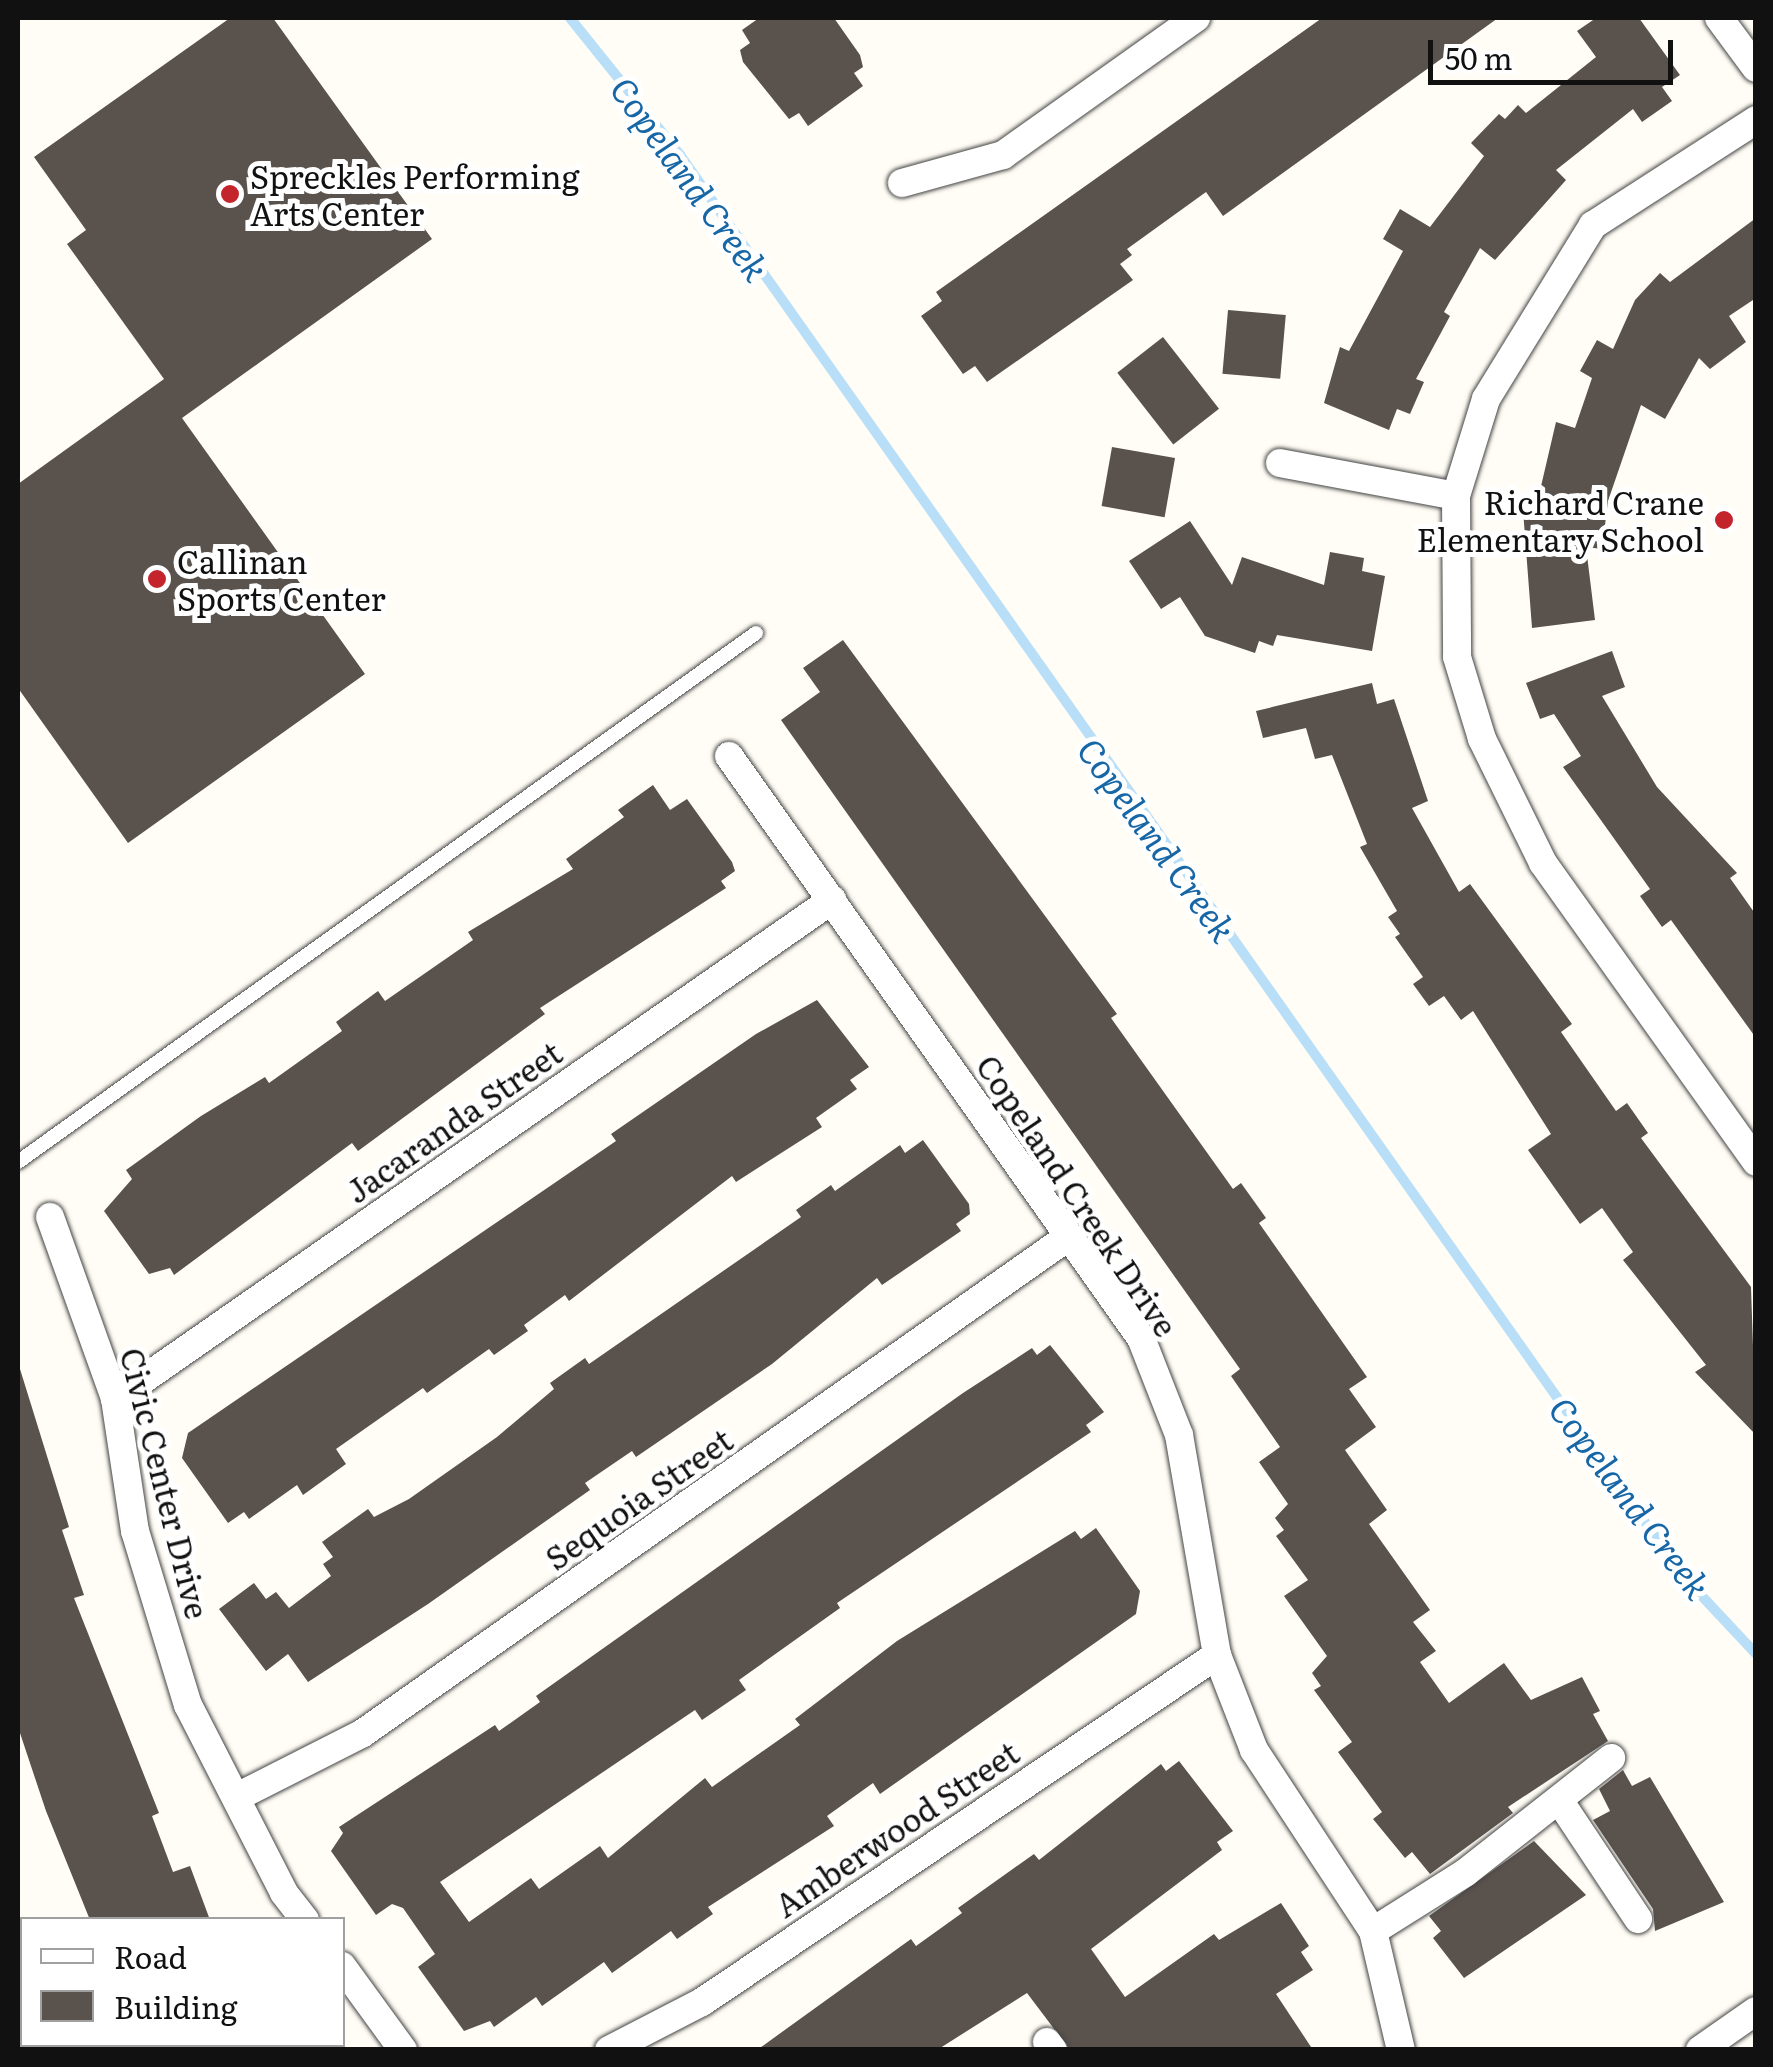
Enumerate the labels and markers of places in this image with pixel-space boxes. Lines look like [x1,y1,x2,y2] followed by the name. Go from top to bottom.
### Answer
[250,157,580,232] place label: Spreckles Performing Arts Center
[219,183,241,205] marker: Spreckles Performing Arts Center
[1417,483,1704,558] place label: Richard Crane Elementary School
[1713,509,1735,531] marker: Richard Crane Elementary School
[177,542,386,617] place label: Callinan Sports Center
[146,568,168,590] marker: Callinan Sports Center

